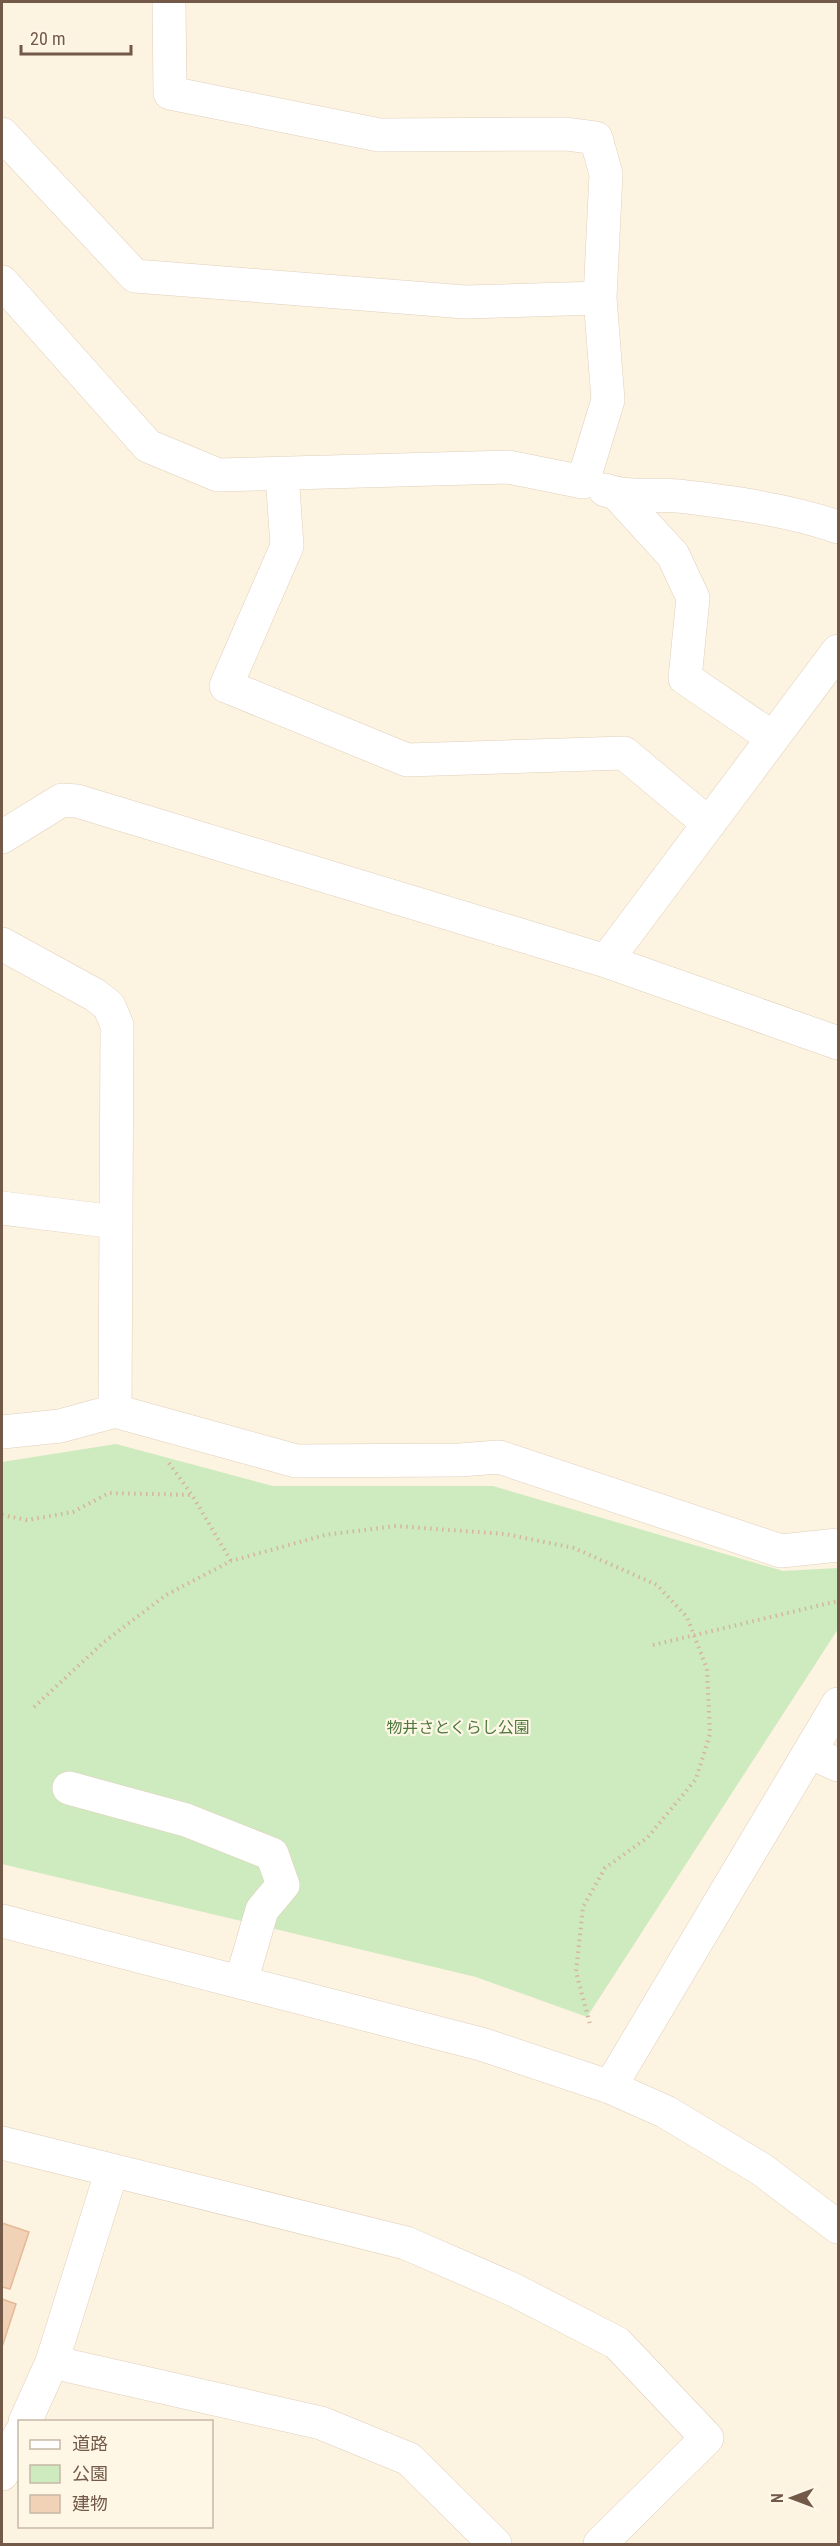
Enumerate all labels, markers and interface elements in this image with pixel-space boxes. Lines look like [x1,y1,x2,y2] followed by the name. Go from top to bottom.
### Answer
[21,18,130,56] scale bar
[30,28,65,49] text: 20 m
[386,1718,530,1737] park label: 物井さとくらし公園
[18,2420,213,2528] legend
[72,2433,108,2454] text: 道路
[72,2463,108,2484] text: 公園
[762,2468,822,2528] north arrow
[72,2493,108,2514] text: 建物
[768,2493,787,2503] text: N

